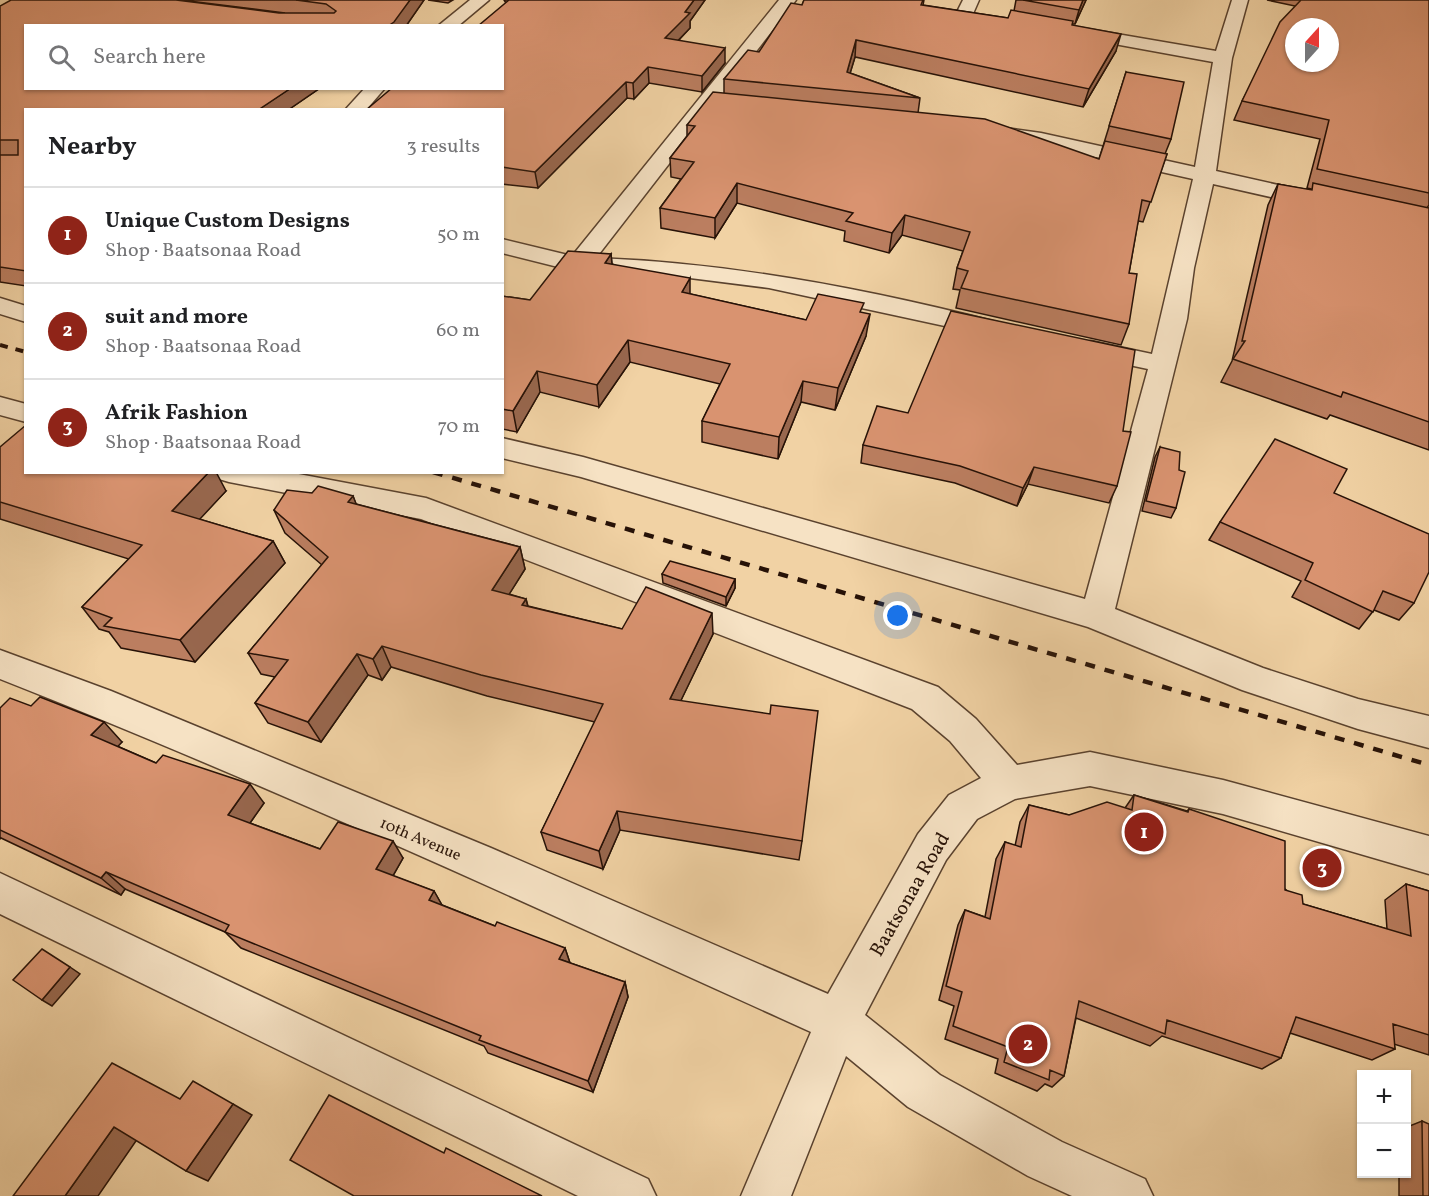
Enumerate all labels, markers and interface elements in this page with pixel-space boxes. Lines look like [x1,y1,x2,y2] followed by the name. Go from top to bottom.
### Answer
[1285,18,1339,72] north arrow
[24,24,504,90] search box
[45,41,78,74] icon: search
[93,42,206,73] text: Search here
[48,129,137,165] text: Nearby
[406,133,480,161] text: 3 results
[105,206,350,237] text: Unique Custom Designs
[63,221,72,249] text: 1
[437,221,480,249] text: 50 m
[105,237,301,265] text: Shop · Baatsonaa Road
[105,302,248,333] text: suit and more
[62,317,73,345] text: 2
[436,317,480,345] text: 60 m
[105,333,301,361] text: Shop · Baatsonaa Road
[105,398,248,429] text: Afrik Fashion
[62,413,73,441] text: 3
[437,413,480,441] text: 70 m
[105,429,301,457] text: Shop · Baatsonaa Road
[883,601,912,630] your location
[1124,810,1164,854] pin: 1
[376,813,464,867] street label: 10th Avenue
[864,828,958,962] street label: Baatsonaa Road
[1302,846,1342,890] pin: 3
[1008,1022,1048,1066] pin: 2
[1357,1070,1411,1178] map controls
[1357,1070,1411,1124] button: +
[1357,1124,1411,1178] button: −

